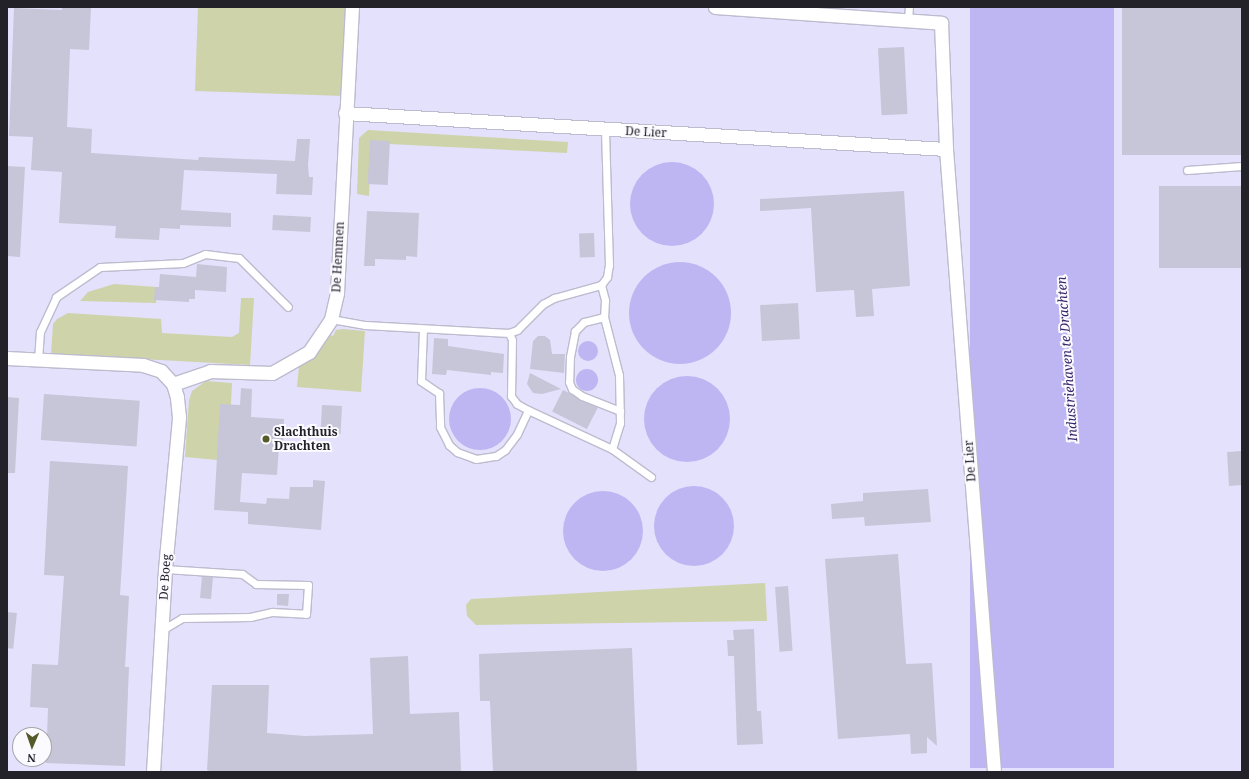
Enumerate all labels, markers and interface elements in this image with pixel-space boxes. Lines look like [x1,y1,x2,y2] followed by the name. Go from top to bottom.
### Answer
[625,124,667,140] street label: De Lier
[329,221,347,293] street label: De Hemmen
[1053,276,1081,442] water label: Industriehaven te Drachten
[274,425,338,453] place label: Slachthuis Drachten
[261,434,271,444] marker: Slachthuis Drachten
[961,440,979,482] street label: De Lier
[156,554,174,600] street label: De Boeg
[12,727,52,767] north arrow
[27,751,36,766] text: N

